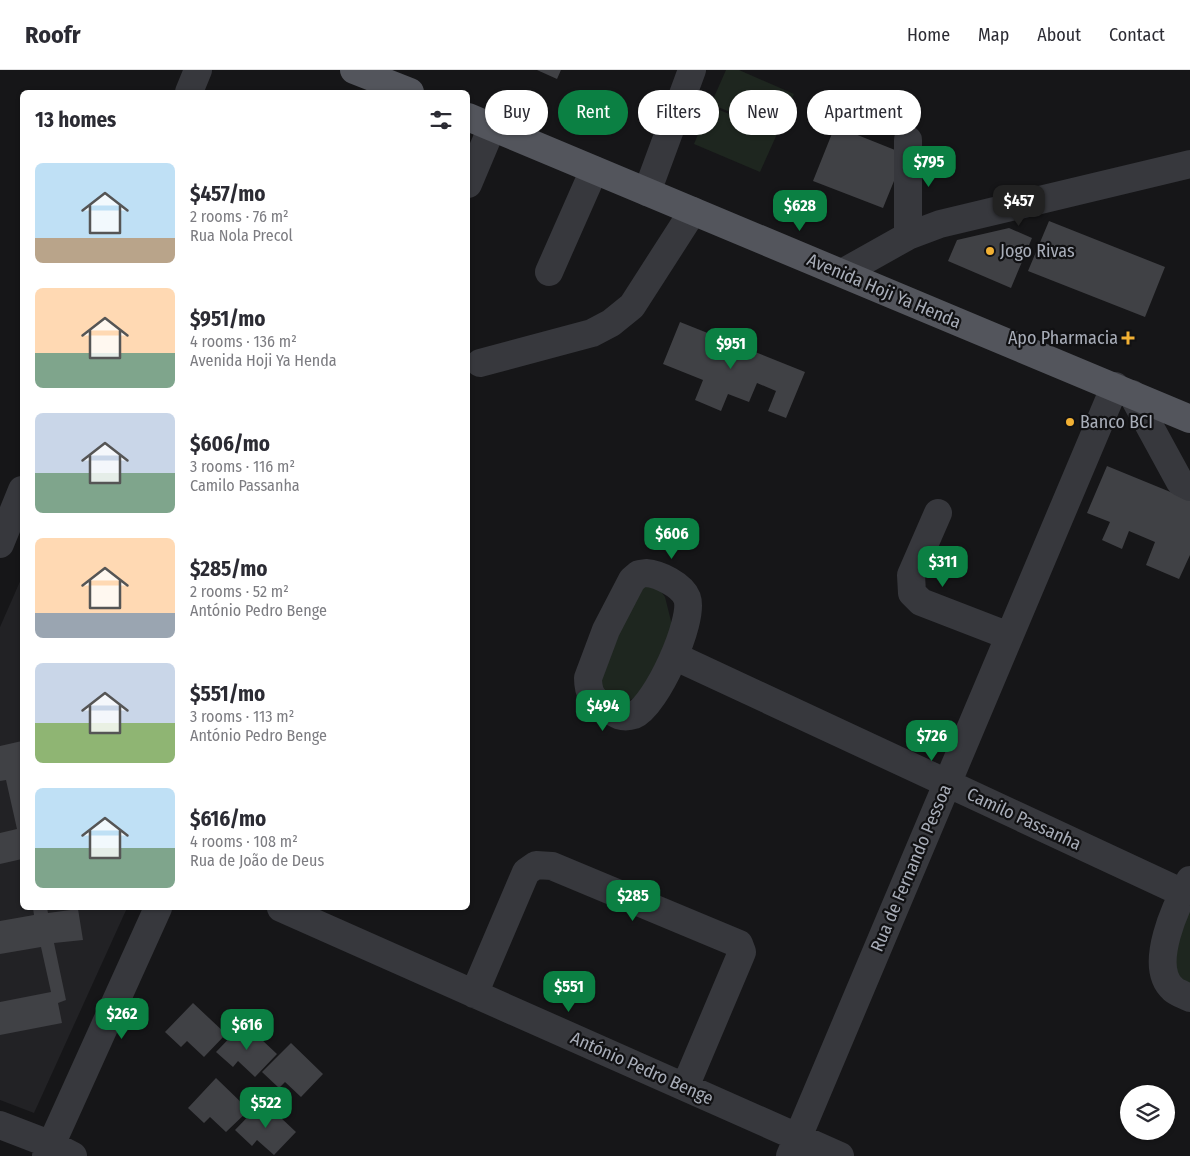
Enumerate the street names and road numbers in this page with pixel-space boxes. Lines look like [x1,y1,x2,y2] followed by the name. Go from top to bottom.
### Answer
[804,249,964,333] street label: Avenida Hoji Ya Henda
[866,781,956,955] street label: Rua de Fernando Pessoa
[963,783,1085,855] street label: Camilo Passanha
[567,1027,717,1109] street label: António Pedro Benge

